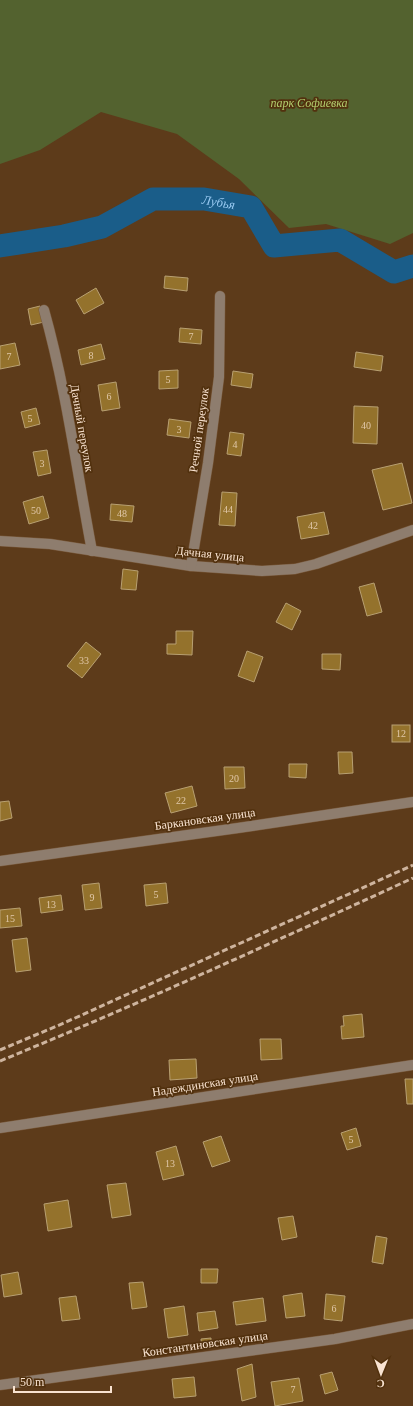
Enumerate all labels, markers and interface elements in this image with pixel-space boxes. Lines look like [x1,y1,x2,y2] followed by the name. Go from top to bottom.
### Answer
[270,96,348,110] park label: парк Софиевка
[200,192,236,212] water label: Лубья
[189,331,194,342] house number: 7
[89,350,94,361] house number: 8
[7,351,12,362] house number: 7
[166,374,171,385] house number: 5
[67,383,97,473] street label: Дачный переулок
[186,387,212,473] street label: Речной переулок
[107,391,112,402] house number: 6
[28,413,33,424] house number: 5
[361,420,371,431] house number: 40
[177,424,182,435] house number: 3
[233,439,238,450] house number: 4
[40,458,45,469] house number: 3
[223,504,233,515] house number: 44
[31,505,41,516] house number: 50
[117,508,127,519] house number: 48
[308,520,318,531] house number: 42
[175,543,246,565] street label: Дачная улица
[79,655,89,666] house number: 33
[396,728,406,739] house number: 12
[229,773,239,784] house number: 20
[176,795,186,806] house number: 22
[154,805,257,833] street label: Баркановская улица
[154,889,159,900] house number: 5
[90,892,95,903] house number: 9
[46,899,56,910] house number: 13
[5,913,15,924] house number: 15
[151,1069,260,1099] street label: Надеждинская улица
[349,1134,354,1145] house number: 5
[165,1158,175,1169] house number: 13
[332,1303,337,1314] house number: 6
[141,1328,269,1360] street label: Константиновская улица
[361,1354,401,1394] north arrow
[14,1368,111,1394] scale bar
[20,1375,45,1389] text: 50 m
[377,1378,385,1390] text: С
[291,1384,296,1395] house number: 7

